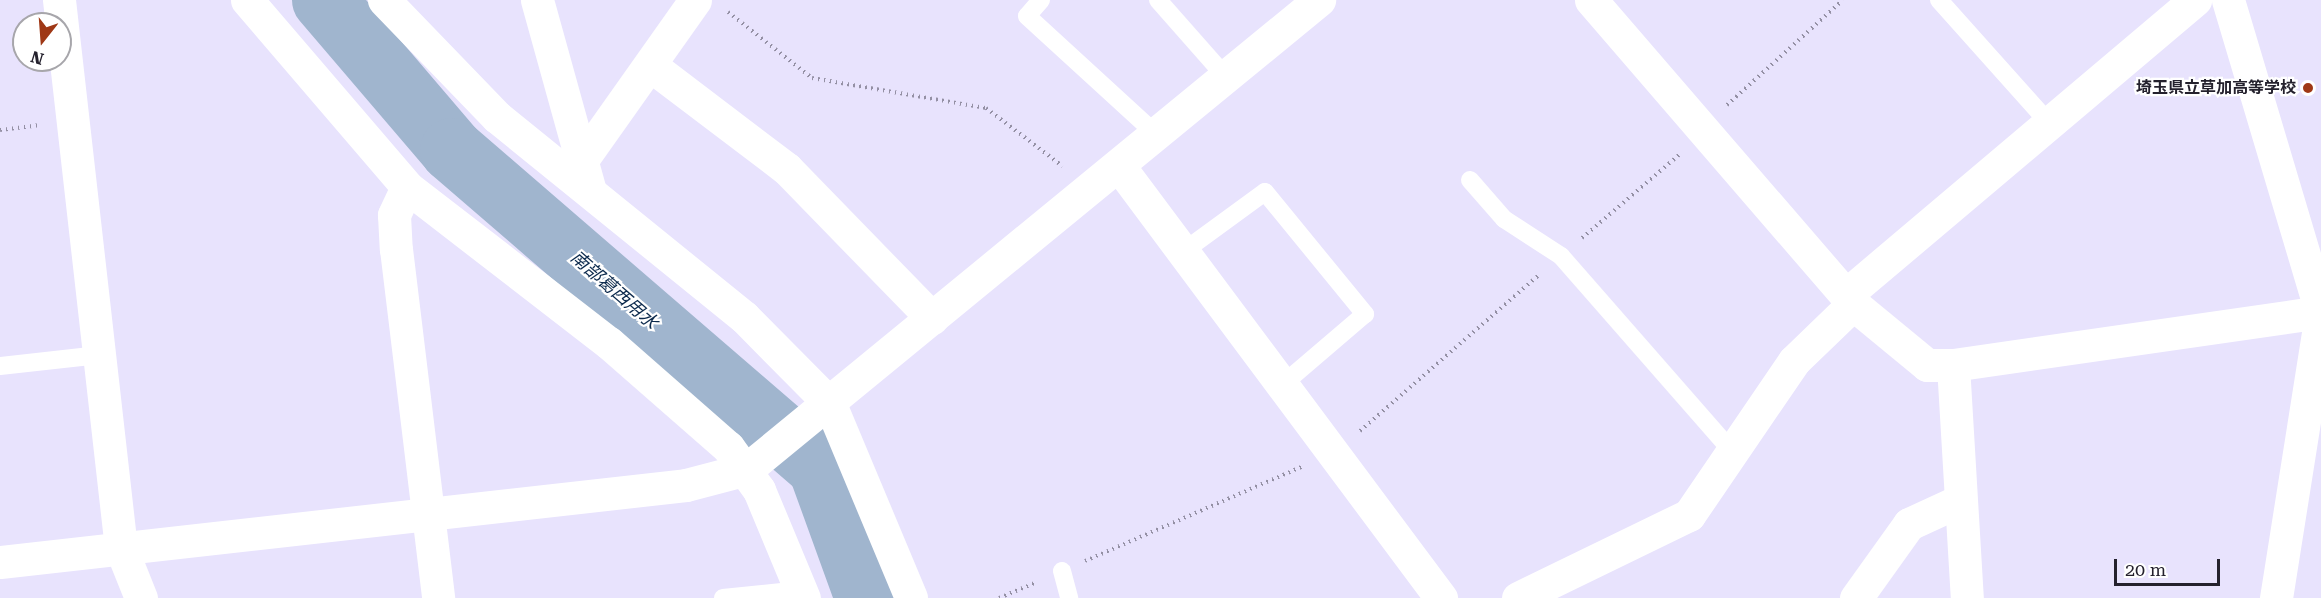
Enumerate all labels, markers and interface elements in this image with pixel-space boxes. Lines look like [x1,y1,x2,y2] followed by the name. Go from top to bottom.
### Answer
[12,12,72,72] north arrow
[29,47,46,69] text: N
[2136,78,2296,98] place label: 埼玉県立草加高等学校
[2301,81,2315,95] marker: 埼玉県立草加高等学校
[566,246,662,334] water label: 南部葛西用水
[2117,547,2224,585] scale bar
[2125,559,2166,580] text: 20 m

